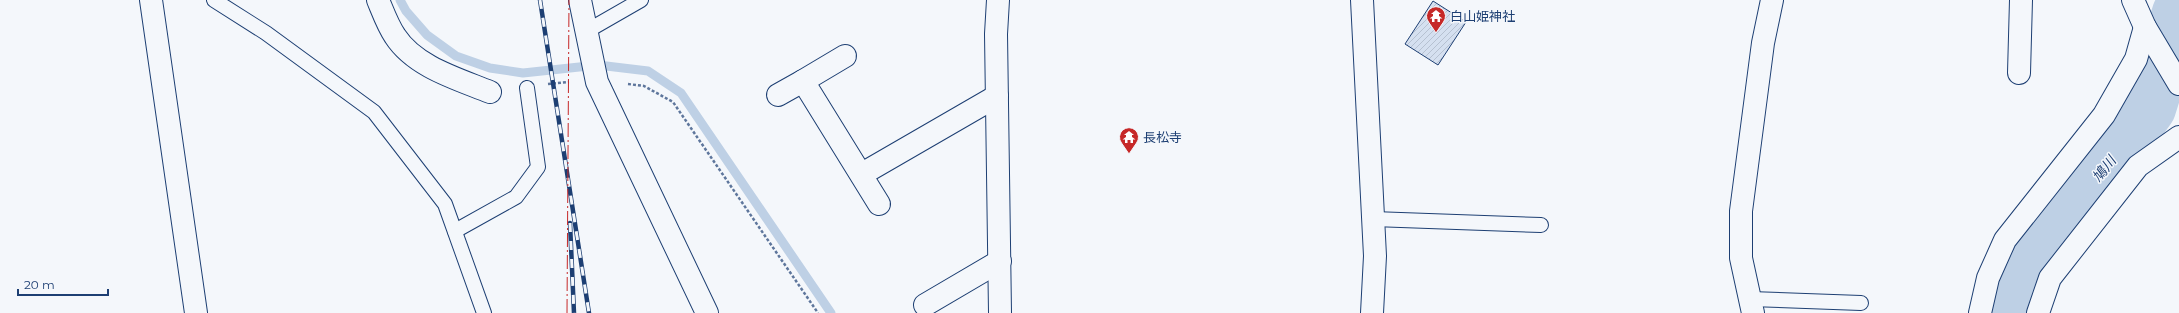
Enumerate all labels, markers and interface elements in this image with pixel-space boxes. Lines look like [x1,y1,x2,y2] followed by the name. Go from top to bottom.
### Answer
[1425,5,1447,33] temple icon: 白山姫神社
[1450,8,1515,24] place label: 白山姫神社
[1118,126,1140,154] temple icon: 長松寺
[1143,129,1182,145] place label: 長松寺
[2088,151,2121,186] water label: 鳩川
[18,271,108,297] scale bar
[24,277,55,292] text: 20 m

